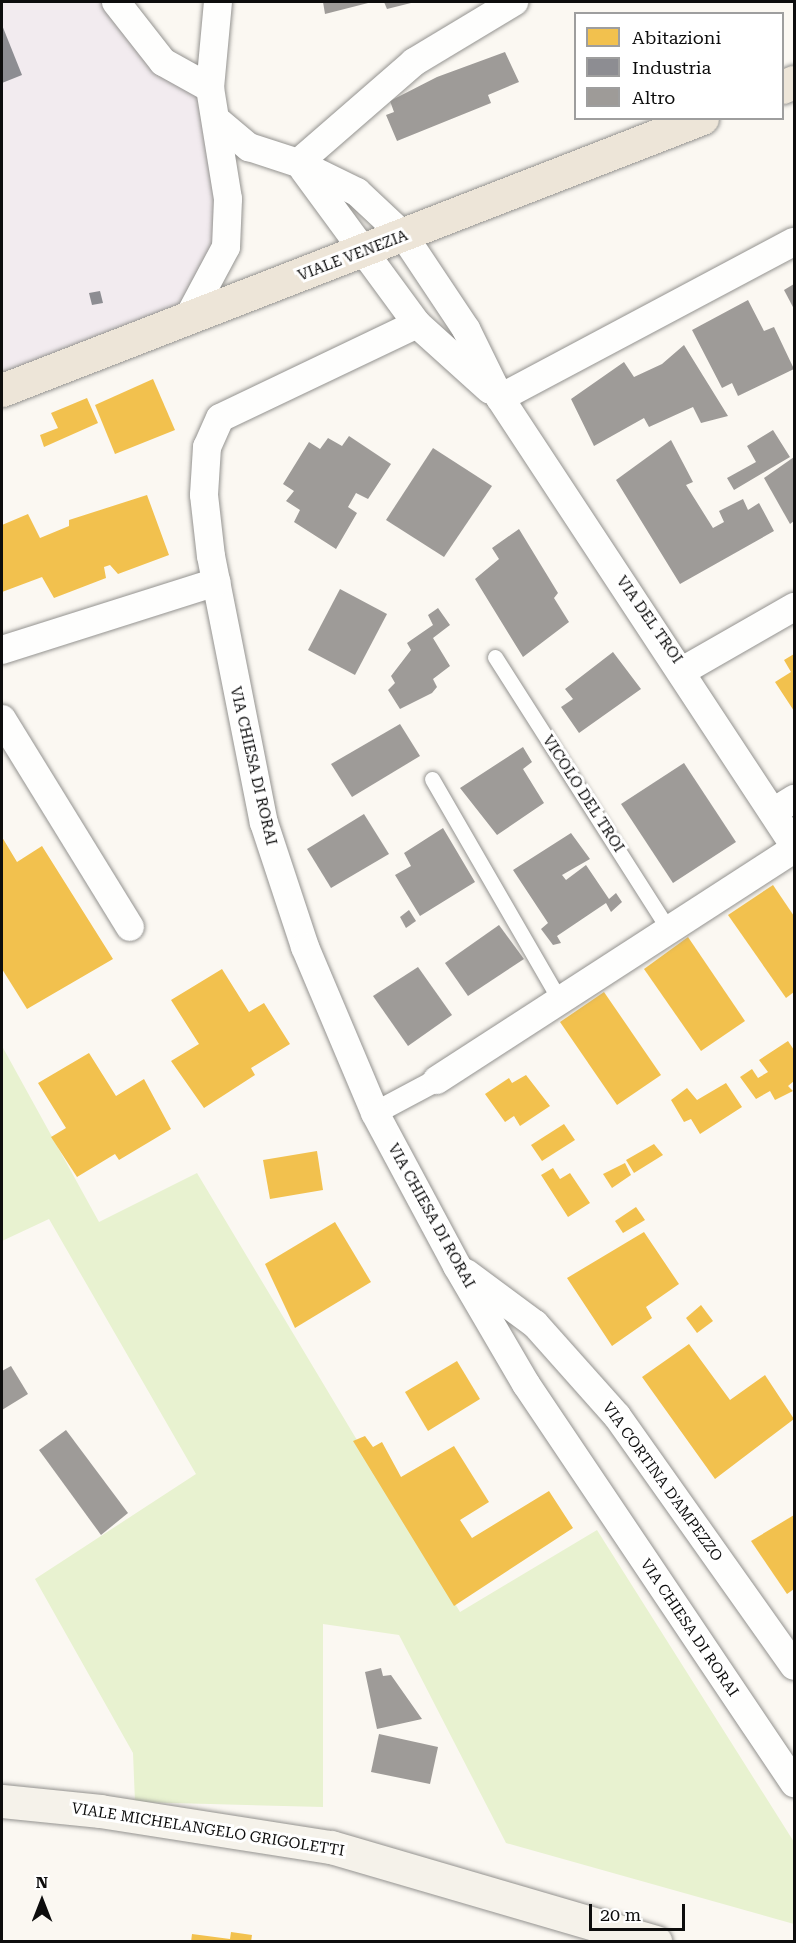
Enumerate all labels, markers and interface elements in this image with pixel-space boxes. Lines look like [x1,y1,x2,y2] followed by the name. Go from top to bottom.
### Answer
[574,12,784,120] legend
[632,27,721,48] text: Abitazioni
[632,57,711,78] text: Industria
[632,87,675,108] text: Altro
[295,227,411,285] street label: VIALE VENEZIA
[612,573,686,667] street label: VIA DEL TROI
[226,685,280,847] street label: VIA CHIESA DI RORAI
[538,732,628,856] street label: VICOLO DEL TROI
[384,1141,478,1291] street label: VIA CHIESA DI RORAI
[598,1399,726,1565] street label: VIA CORTINA D'AMPEZZO
[636,1556,742,1700] street label: VIA CHIESA DI RORAI
[70,1800,346,1860] street label: VIALE MICHELANGELO GRIGOLETTI
[12,1871,72,1931] north arrow
[36,1873,48,1892] text: N
[592,1892,688,1930] scale bar
[600,1904,641,1925] text: 20 m

